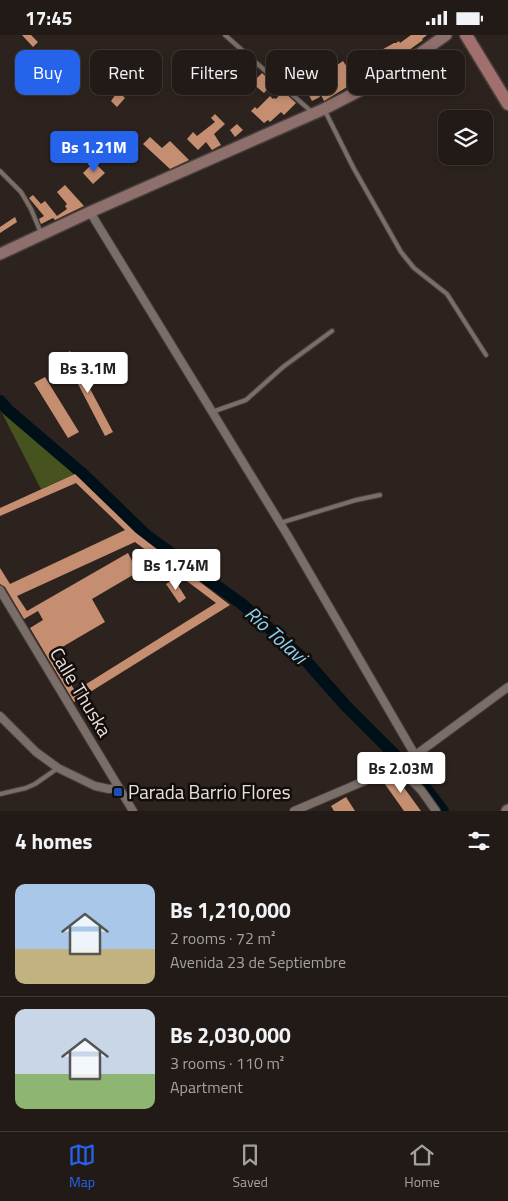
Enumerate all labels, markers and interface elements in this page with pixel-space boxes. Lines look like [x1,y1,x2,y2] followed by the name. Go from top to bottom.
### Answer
[25,3,72,32] text: 17:45
[15,50,80,95] chip: Buy
[90,50,162,95] chip: Rent
[172,50,256,95] chip: Filters
[266,50,337,95] chip: New
[347,50,465,95] chip: Apartment
[438,110,493,165] map controls
[438,110,493,165] button: layers
[42,131,146,173] pin: Bs 1.21M
[61,135,127,159] text: Bs 1.21M
[42,351,134,394] pin: Bs 3.1M
[60,356,116,380] text: Bs 3.1M
[124,549,228,591] pin: Bs 1.74M
[143,553,209,577] text: Bs 1.74M
[238,598,317,673] water label: Río Tolavi
[43,641,120,743] street label: Calle Thuska
[349,751,453,794] pin: Bs 2.03M
[368,756,434,780] text: Bs 2.03M
[128,777,291,806] place label: Parada Barrio Flores
[112,786,124,798] marker: Parada Barrio Flores
[15,825,92,857] text: 4 homes
[465,827,493,855] icon: filters
[170,894,291,926] text: Bs 1,210,000
[55,904,115,964] icon: home
[170,926,275,950] text: 2 rooms · 72 m²
[170,950,346,974] text: Avenida 23 de Septiembre
[170,1019,291,1051] text: Bs 2,030,000
[55,1029,115,1089] icon: home
[170,1051,284,1075] text: 3 rooms · 110 m²
[170,1075,243,1099] text: Apartment
[68,1141,96,1192] tab: Map
[232,1141,268,1192] tab: Saved
[404,1141,440,1192] tab: Home

